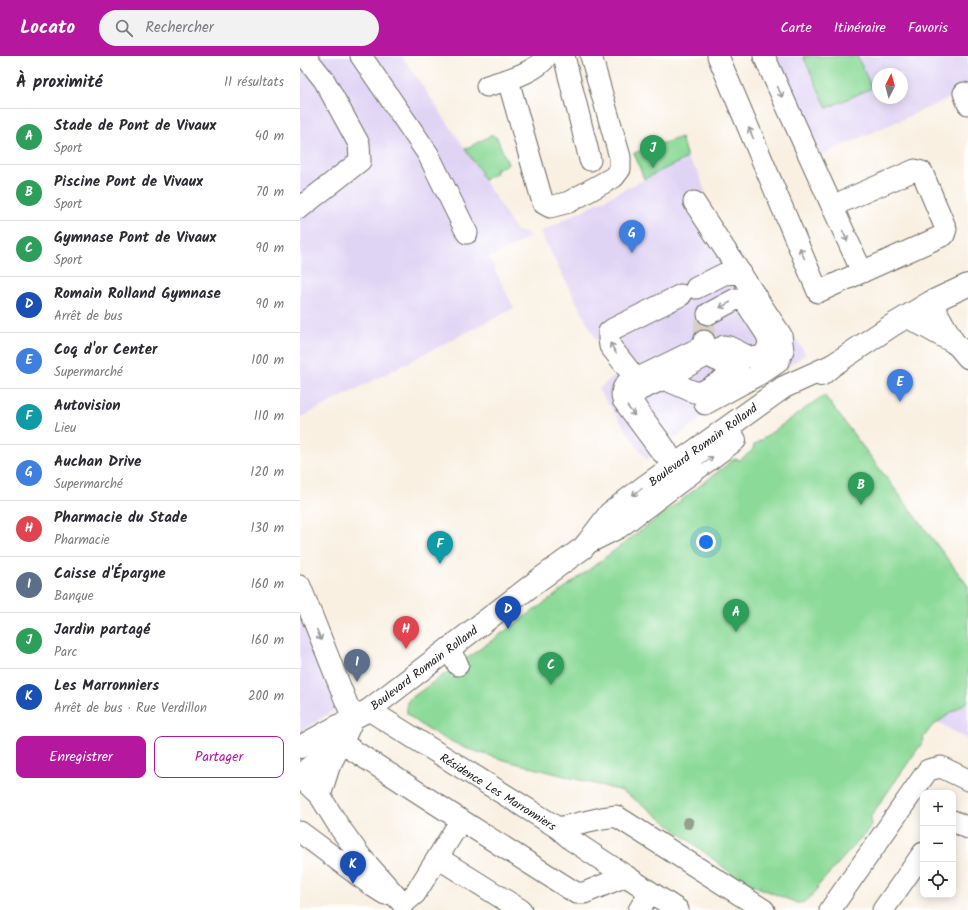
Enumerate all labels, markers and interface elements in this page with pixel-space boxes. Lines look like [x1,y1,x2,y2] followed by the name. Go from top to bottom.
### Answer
[99,10,379,46] search box
[20,13,75,43] text: Locato
[145,16,214,40] text: Rechercher
[113,17,135,39] icon: search
[780,17,812,39] text: Carte
[834,17,886,39] text: Itinéraire
[908,17,948,39] text: Favoris
[872,68,908,104] north arrow
[16,69,103,96] text: À proximité
[224,72,284,93] text: 11 résultats
[777,85,784,97] one-way arrow
[54,114,216,138] text: Stade de Pont de Vivaux
[25,126,33,147] text: A
[255,126,284,147] text: 40 m
[746,128,754,140] one-way arrow
[640,135,666,168] pin: J
[54,138,82,159] text: Sport
[54,170,203,194] text: Piscine Pont de Vivaux
[25,182,33,203] text: B
[256,182,284,203] text: 70 m
[54,194,82,215] text: Sport
[619,220,645,253] pin: G
[54,226,216,250] text: Gymnase Pont de Vivaux
[842,229,850,241] one-way arrow
[25,238,33,259] text: C
[256,238,284,259] text: 90 m
[797,247,805,259] one-way arrow
[54,250,82,271] text: Sport
[54,282,221,306] text: Romain Rolland Gymnase
[25,294,33,315] text: D
[256,294,284,315] text: 90 m
[720,302,732,309] one-way arrow
[54,306,123,327] text: Arrêt de bus
[54,338,158,362] text: Coq d'or Center
[608,342,616,354] one-way arrow
[25,350,33,371] text: E
[251,350,284,371] text: 100 m
[54,362,123,383] text: Supermarché
[887,369,913,402] pin: E
[54,394,121,418] text: Autovision
[645,399,763,491] street label: Boulevard Romain Rolland
[626,405,635,416] one-way arrow
[25,406,33,427] text: F
[254,406,284,427] text: 110 m
[54,418,76,439] text: Lieu
[54,450,141,474] text: Auchan Drive
[702,456,713,465] one-way arrow
[25,462,33,483] text: G
[250,462,284,483] text: 120 m
[848,472,874,505] pin: B
[54,474,123,495] text: Supermarché
[631,488,642,496] one-way arrow
[54,506,187,530] text: Pharmacie du Stade
[25,518,33,539] text: H
[250,518,284,539] text: 130 m
[54,530,110,551] text: Pharmacie
[427,531,453,564] pin: F
[696,532,716,552] your location
[54,562,166,586] text: Caisse d'Épargne
[27,574,31,595] text: I
[251,574,284,595] text: 160 m
[54,586,94,607] text: Banque
[495,596,521,629] pin: D
[723,599,749,632] pin: A
[393,616,419,649] pin: H
[54,618,150,642] text: Jardin partagé
[366,621,483,715] street label: Boulevard Romain Rolland
[316,629,323,641] one-way arrow
[26,630,32,651] text: J
[251,630,284,651] text: 160 m
[54,642,77,663] text: Parc
[344,649,370,682] pin: I
[538,652,564,685] pin: C
[54,674,159,698] text: Les Marronniers
[25,686,33,707] text: K
[248,686,284,707] text: 200 m
[54,698,207,719] text: Arrêt de bus · Rue Verdillon
[16,736,146,778] button: Enregistrer
[154,736,284,778] button: Partager
[436,749,560,836] street label: Résidence Les Marronniers
[920,790,956,898] map controls
[920,790,956,826] button: +
[920,826,956,862] button: −
[340,851,366,884] pin: K
[920,862,956,898] button: locate

